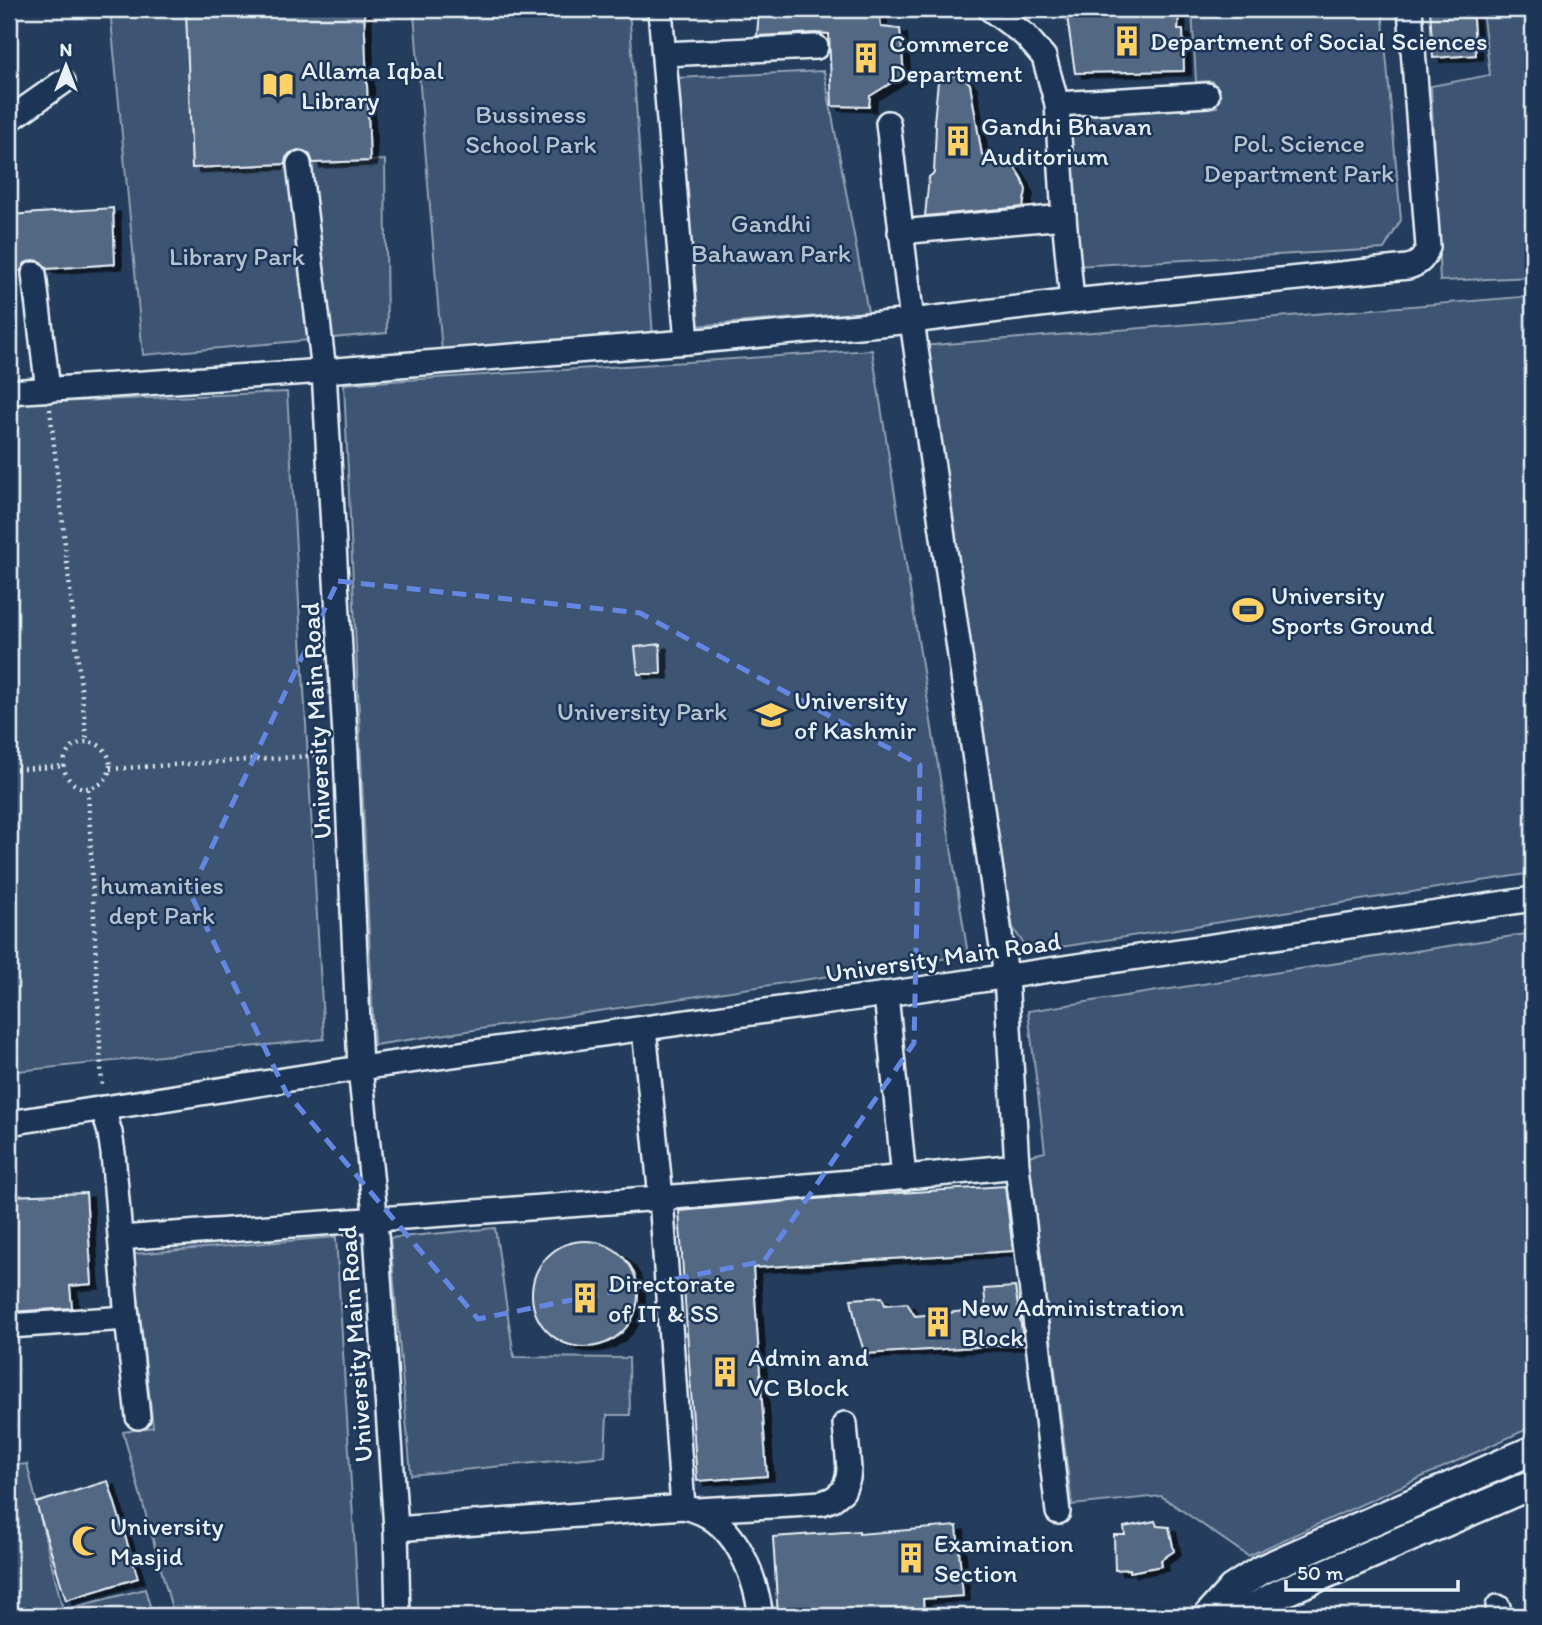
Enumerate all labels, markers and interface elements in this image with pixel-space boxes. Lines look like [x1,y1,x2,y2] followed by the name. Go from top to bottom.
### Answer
[1110,24,1144,58] building icon: Department of Social Sciences
[1150,25,1488,57] place label: Department of Social Sciences
[889,27,1023,89] place label: Commerce Department
[32,32,102,102] north arrow
[60,38,72,61] text: N
[849,41,883,75] building icon: Commerce Department
[301,54,444,116] place label: Allama Iqbal Library
[261,68,295,102] library icon: Allama Iqbal Library
[465,98,597,160] park label: Bussiness School Park
[981,110,1152,172] place label: Gandhi Bhavan Auditorium
[941,124,975,158] building icon: Gandhi Bhavan Auditorium
[1204,127,1394,189] park label: Pol. Science Department Park
[691,207,851,269] park label: Gandhi Bahawan Park
[169,240,305,272] park label: Library Park
[1271,579,1435,641] place label: University Sports Ground
[1231,593,1265,627] sports icon: University Sports Ground
[294,602,338,840] street label: University Main Road
[794,684,916,746] place label: University of Kashmir
[557,695,727,727] park label: University Park
[754,698,788,732] school or university icon: University of Kashmir
[100,869,224,931] park label: humanities dept Park
[823,925,1063,989] street label: University Main Road
[331,1224,379,1463] street label: University Main Road
[608,1267,735,1329] place label: Directorate of IT & SS
[568,1281,602,1315] building icon: Directorate of IT & SS
[961,1291,1185,1353] place label: New Administration Block
[921,1305,955,1339] building icon: New Administration Block
[748,1341,869,1403] place label: Admin and VC Block
[708,1355,742,1389] building icon: Admin and VC Block
[110,1510,224,1572] place label: University Masjid
[70,1524,104,1558] mosque icon: University Masjid
[934,1527,1074,1589] place label: Examination Section
[894,1541,928,1575] building icon: Examination Section
[1286,1548,1458,1592] scale bar
[1297,1560,1344,1585] text: 50 m

